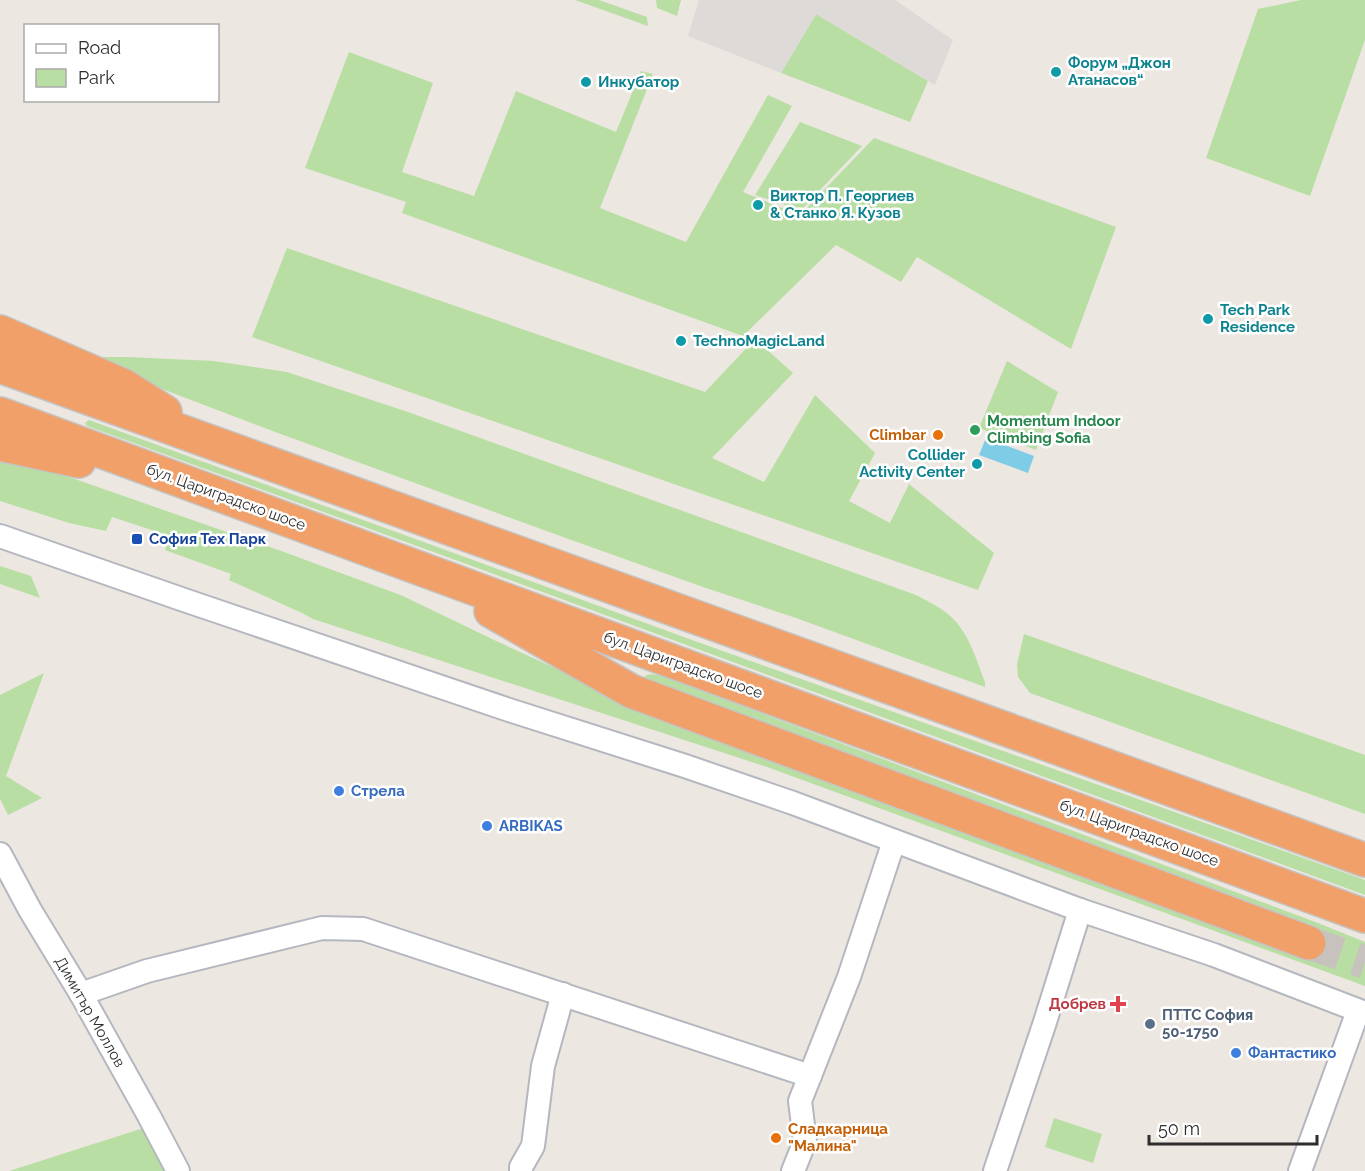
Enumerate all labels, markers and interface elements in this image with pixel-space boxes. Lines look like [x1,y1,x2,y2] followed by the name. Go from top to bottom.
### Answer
[24,24,219,102] legend
[78,37,121,58] text: Road
[1068,54,1171,89] place label: Форум „Джон Атанасов“
[1049,65,1063,79] marker: Форум „Джон Атанасов“
[78,67,115,88] text: Park
[598,73,680,91] place label: Инкубатор
[579,75,593,89] marker: Инкубатор
[770,187,914,222] place label: Виктор П. Георгиев & Станко Я. Кузов
[751,198,765,212] marker: Виктор П. Георгиев & Станко Я. Кузов
[1220,301,1295,336] place label: Tech Park Residence
[1201,312,1215,326] marker: Tech Park Residence
[693,332,825,350] place label: TechnoMagicLand
[674,334,688,348] marker: TechnoMagicLand
[987,412,1121,447] place label: Momentum Indoor Climbing Sofia
[968,423,982,437] marker: Momentum Indoor Climbing Sofia
[869,426,926,444] place label: Climbar
[931,428,945,442] marker: Climbar
[859,446,965,481] place label: Collider Activity Center
[970,457,984,471] marker: Collider Activity Center
[144,460,308,534] street label: бул. Цариградско шосе
[149,530,267,548] place label: София Тех Парк
[130,532,144,546] marker: София Тех Парк
[601,628,765,702] street label: бул. Цариградско шосе
[351,782,405,800] place label: Стрела
[332,784,346,798] marker: Стрела
[1057,796,1221,870] street label: бул. Цариградско шосе
[499,817,563,835] place label: ARBIKAS
[480,819,494,833] marker: ARBIKAS
[51,954,129,1070] street label: Димитър Моллов
[1049,995,1106,1013] place label: Добрев
[1111,997,1125,1011] marker: Добрев
[1162,1006,1253,1041] place label: ПТТС София 50-1750
[1143,1017,1157,1031] marker: ПТТС София 50-1750
[1248,1044,1336,1062] place label: Фантастико
[1229,1046,1243,1060] marker: Фантастико
[1149,1108,1317,1146] scale bar
[1158,1118,1200,1139] text: 50 m
[788,1120,888,1155] place label: Сладкарница "Малина"
[769,1131,783,1145] marker: Сладкарница "Малина"

